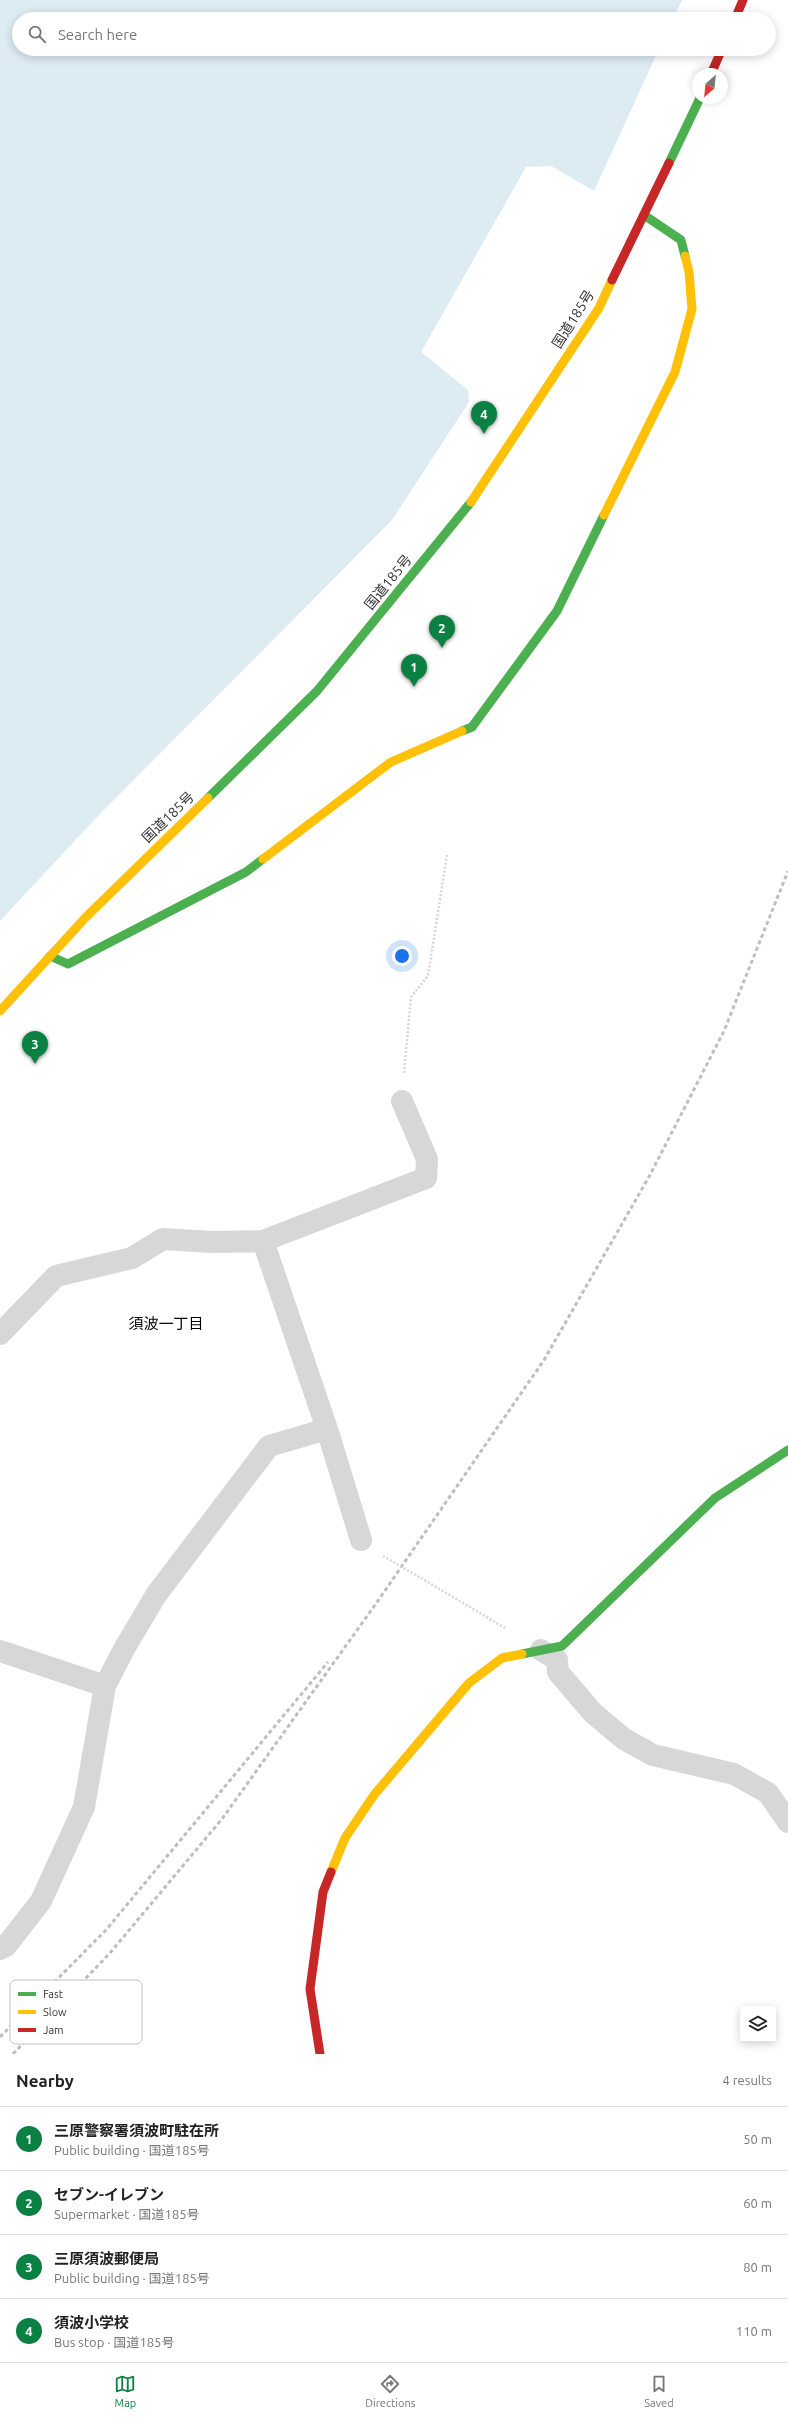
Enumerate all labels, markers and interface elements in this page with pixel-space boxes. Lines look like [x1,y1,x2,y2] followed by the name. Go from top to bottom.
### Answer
[12,12,776,56] search box
[26,23,48,45] icon: search
[58,26,137,43] text: Search here
[692,68,728,104] north arrow
[549,287,597,351] street label: 国道185号
[471,401,497,434] pin: 4
[361,551,415,613] street label: 国道185号
[429,615,455,648] pin: 2
[401,654,427,687] pin: 1
[139,788,197,846] street label: 国道185号
[392,946,412,966] your location
[22,1031,48,1064] pin: 3
[128,1315,204,1332] district label: 須波一丁目
[10,1980,142,2044] legend
[43,1988,64,2000] text: Fast
[43,2006,67,2018] text: Slow
[740,2006,776,2042] map controls
[740,2006,776,2042] button: layers
[43,2024,64,2036] text: Jam
[16,2071,74,2090] text: Nearby
[722,2073,772,2087] text: 4 results
[54,2122,219,2139] text: 三原警察署須波町駐在所
[25,2132,33,2146] text: 1
[743,2132,772,2146] text: 50 m
[54,2143,210,2157] text: Public building · 国道185号
[54,2186,164,2203] text: セブン-イレブン
[25,2196,33,2210] text: 2
[743,2196,772,2210] text: 60 m
[54,2207,200,2221] text: Supermarket · 国道185号
[54,2250,159,2267] text: 三原須波郵便局
[25,2260,33,2274] text: 3
[743,2260,772,2274] text: 80 m
[54,2271,210,2285] text: Public building · 国道185号
[54,2314,129,2331] text: 須波小学校
[25,2324,33,2338] text: 4
[736,2324,772,2338] text: 110 m
[54,2335,174,2349] text: Bus stop · 国道185号
[114,2373,136,2409] tab: Map
[365,2373,416,2409] tab: Directions
[644,2373,674,2409] tab: Saved

